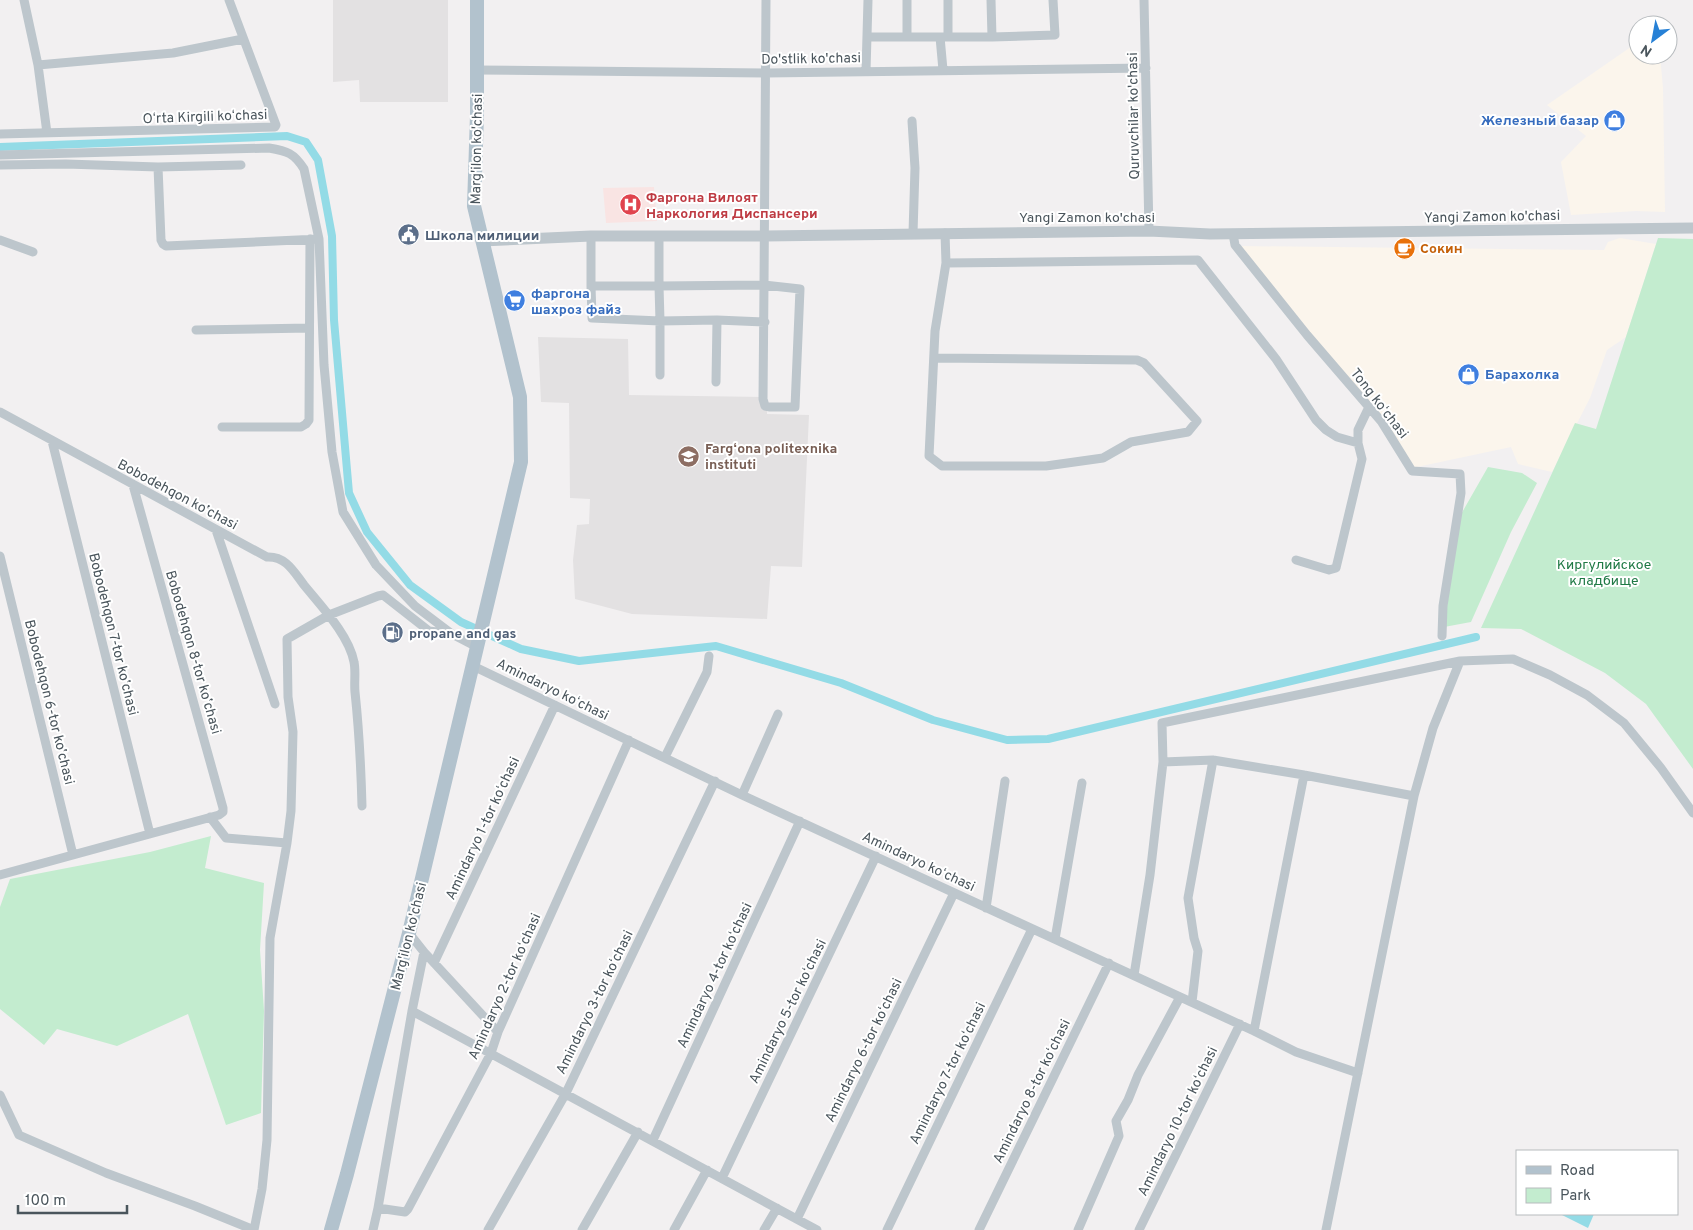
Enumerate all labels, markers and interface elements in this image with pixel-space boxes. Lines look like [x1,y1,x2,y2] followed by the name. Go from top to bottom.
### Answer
[1628,15,1678,65] north arrow
[1638,40,1656,60] text: N
[761,50,861,69] street label: Do'stlik ko'chasi
[1125,52,1144,180] street label: Quruvchilar ko'chasi
[468,94,487,205] street label: Marg'ilon ko'chasi
[142,107,268,128] street label: Oʻrta Kirgili koʻchasi
[1603,108,1627,132] shop icon: Железный базар
[1481,113,1599,130] place label: Железный базар
[646,190,818,223] place label: Фаргона Вилоят Наркология Диспансери
[618,193,642,217] hospital icon: Фаргона Вилоят Наркология Диспансери
[1424,208,1560,227] street label: Yangi Zamon ko'chasi
[1019,210,1155,227] street label: Yangi Zamon ko'chasi
[397,223,421,247] public building icon: Школа милиции
[425,228,539,245] place label: Школа милиции
[1392,236,1416,260] cafe icon: Сокин
[1420,241,1463,258] place label: Сокин
[531,286,621,319] place label: фаргона шахроз файз
[503,289,527,313] supermarket icon: фаргона шахроз файз
[1457,362,1481,386] shop icon: Барахолка
[1346,365,1411,442] street label: Tong koʻchasi
[1485,367,1559,384] place label: Барахолка
[705,441,837,474] place label: Fargʻona politexnika instituti
[677,444,701,468] school or university icon: Fargʻona politexnika instituti
[114,456,240,534] street label: Bobodehqon koʼchasi
[84,551,141,717] street label: Bobodehqon 7-tor koʼchasi
[1557,557,1651,590] park label: Киргулийское кладбище
[161,569,224,736] street label: Bobodehqon 8-tor koʼchasi
[20,618,77,787] street label: Bobodehqon 6-tor koʼchasi
[381,621,405,645] fuel station icon: propane and gas
[409,626,517,643] place label: propane and gas
[493,656,611,725] street label: Amindaryo koʻchasi
[443,754,524,903] street label: Amindaryo 1-tor koʻchasi
[859,829,978,896] street label: Amindaryo koʻchasi
[388,881,431,992] street label: Marg'ilon ko'chasi
[674,900,757,1051] street label: Amindaryo 4-tor koʻchasi
[465,911,545,1062] street label: Amindaryo 2-tor koʻchasi
[553,928,638,1078] street label: Amindaryo 3-tor koʻchasi
[746,937,831,1087] street label: Amindaryo 5-tor koʻchasi
[822,976,907,1126] street label: Amindaryo 6-tor koʻchasi
[907,1000,990,1147] street label: Amindaryo 7-tor koʻchasi
[990,1017,1075,1167] street label: Amindaryo 8-tor koʻchasi
[1135,1044,1222,1199] street label: Amindaryo 10-tor koʻchasi
[1516,1150,1678,1215] legend
[1560,1162,1595,1181] text: Road
[18,1182,126,1214] scale bar
[1560,1187,1591,1206] text: Park
[25,1192,66,1211] text: 100 m

